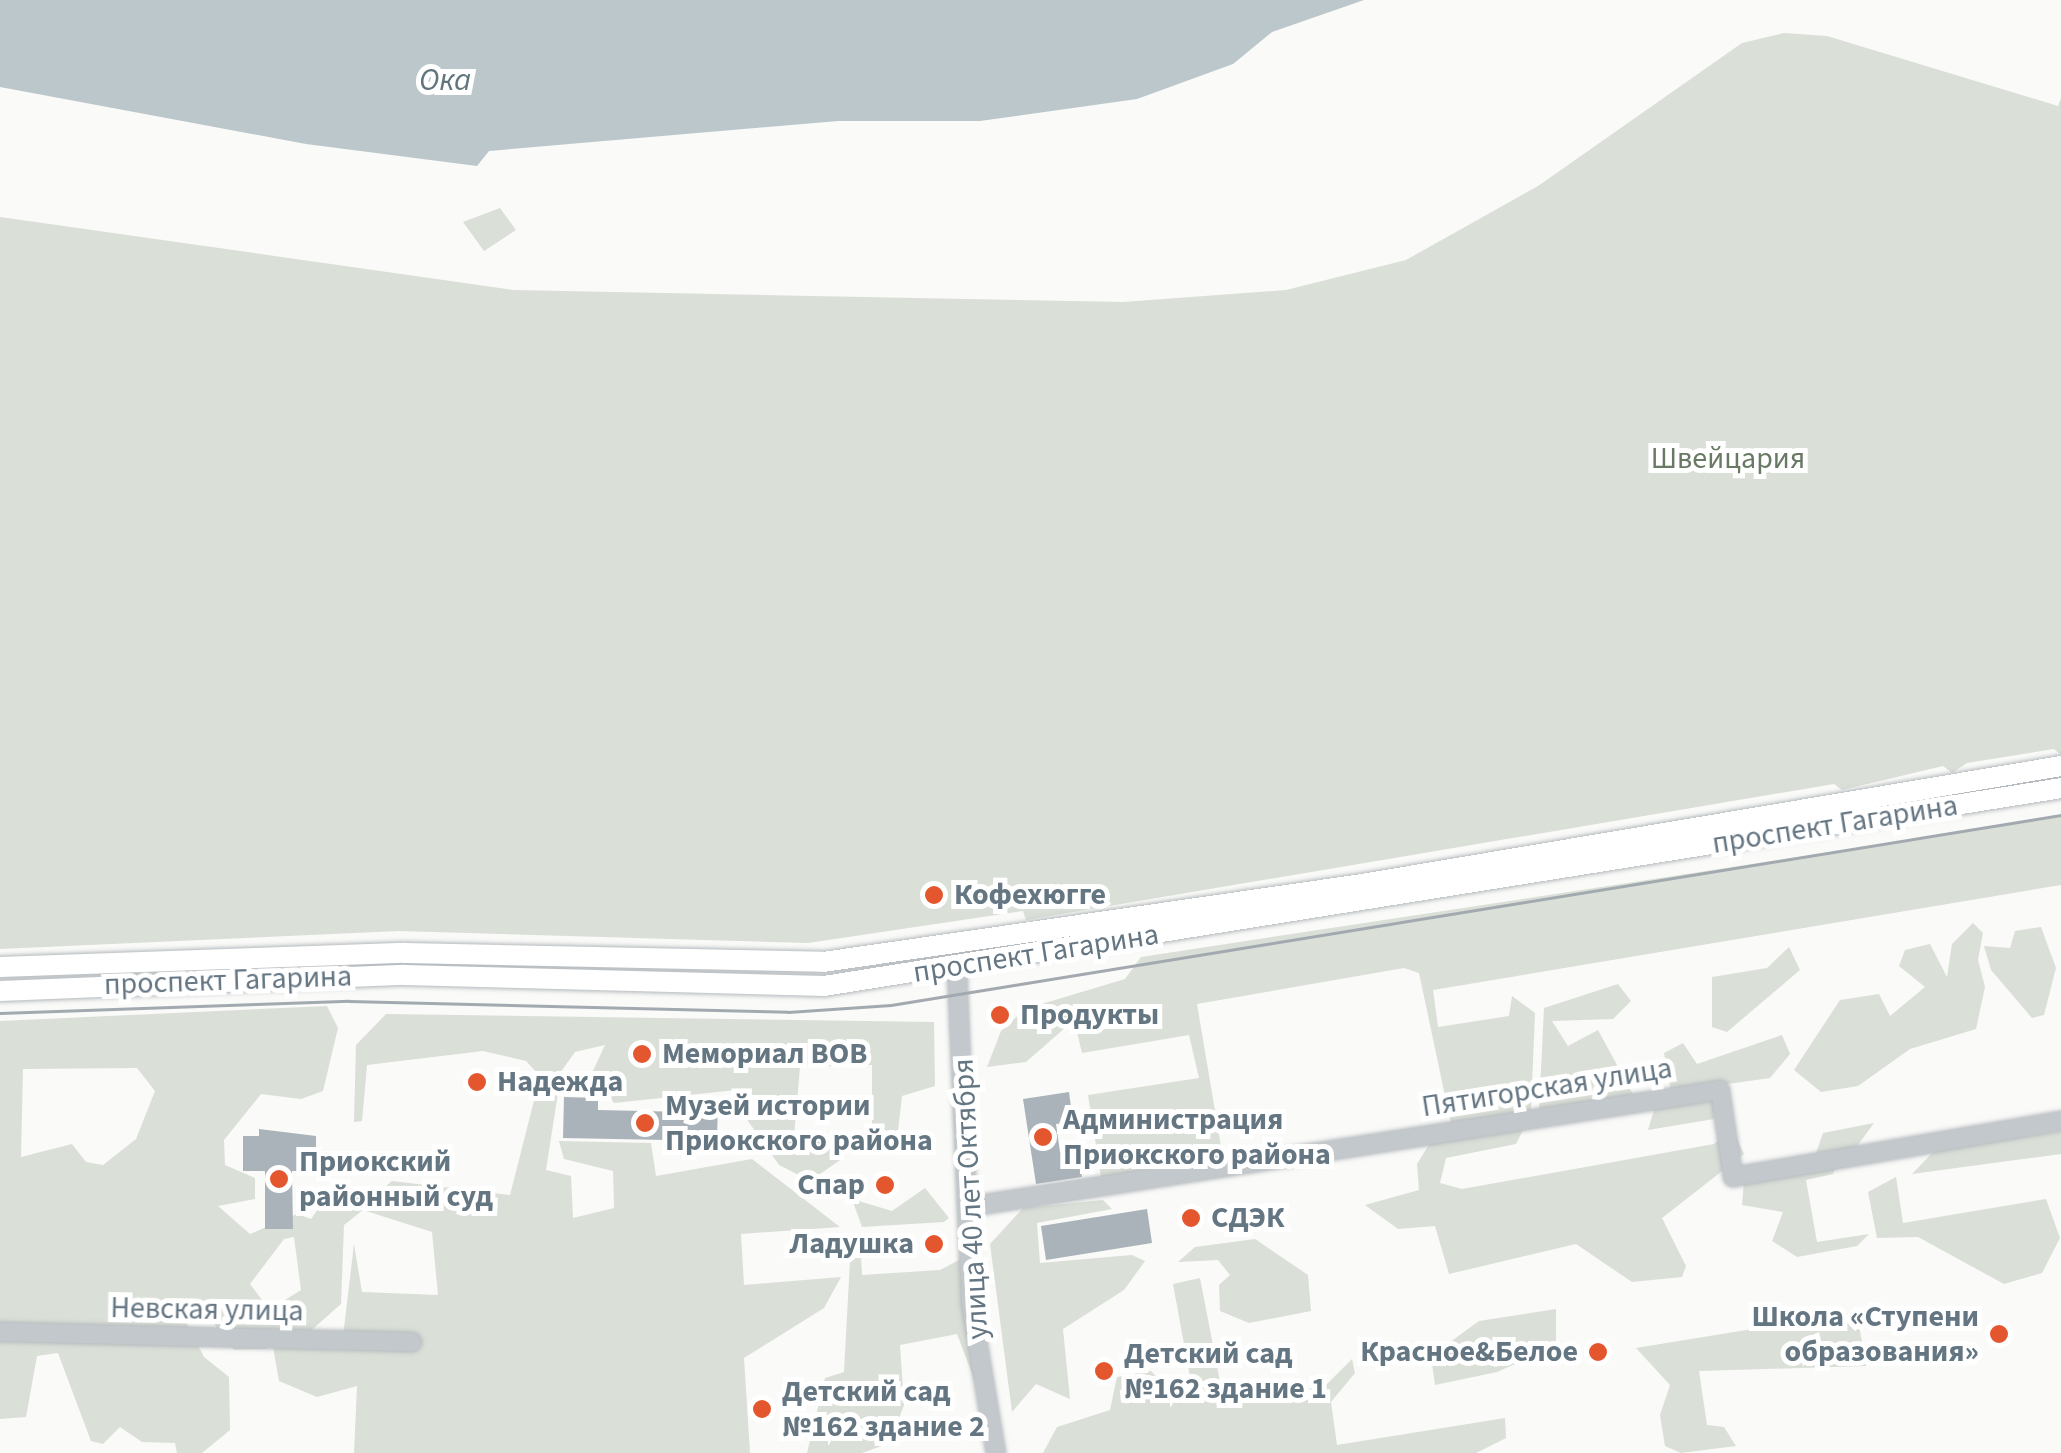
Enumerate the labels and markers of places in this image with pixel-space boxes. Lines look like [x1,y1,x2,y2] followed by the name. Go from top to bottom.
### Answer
[954,877,1106,913] place label: Кофехюгге
[923,884,945,906] marker: Кофехюгге
[1020,997,1159,1033] place label: Продукты
[989,1004,1011,1026] marker: Продукты
[662,1036,867,1072] place label: Мемориал ВОВ
[631,1043,653,1065] marker: Мемориал ВОВ
[497,1064,623,1100] place label: Надежда
[466,1071,488,1093] marker: Надежда
[665,1088,933,1158] place label: Музей истории Приокского района
[1063,1102,1331,1172] place label: Администрация Приокского района
[634,1112,656,1134] marker: Музей истории Приокского района
[1032,1126,1054,1148] marker: Администрация Приокского района
[299,1144,493,1214] place label: Приокский районный суд
[797,1167,865,1203] place label: Спар
[268,1168,290,1190] marker: Приокский районный суд
[874,1174,896,1196] marker: Спар
[1211,1200,1284,1236] place label: СДЭК
[1180,1207,1202,1229] marker: СДЭК
[790,1226,914,1262] place label: Ладушка
[923,1233,945,1255] marker: Ладушка
[1751,1299,1979,1370] place label: Школа «Ступени образования»
[1988,1323,2010,1345] marker: Школа «Ступени образования»
[1360,1334,1578,1370] place label: Красное&Белое
[1124,1336,1327,1406] place label: Детский сад №162 здание 1
[1587,1341,1609,1363] marker: Красное&Белое
[1093,1360,1115,1382] marker: Детский сад №162 здание 1
[782,1374,985,1444] place label: Детский сад №162 здание 2
[751,1398,773,1420] marker: Детский сад №162 здание 2

